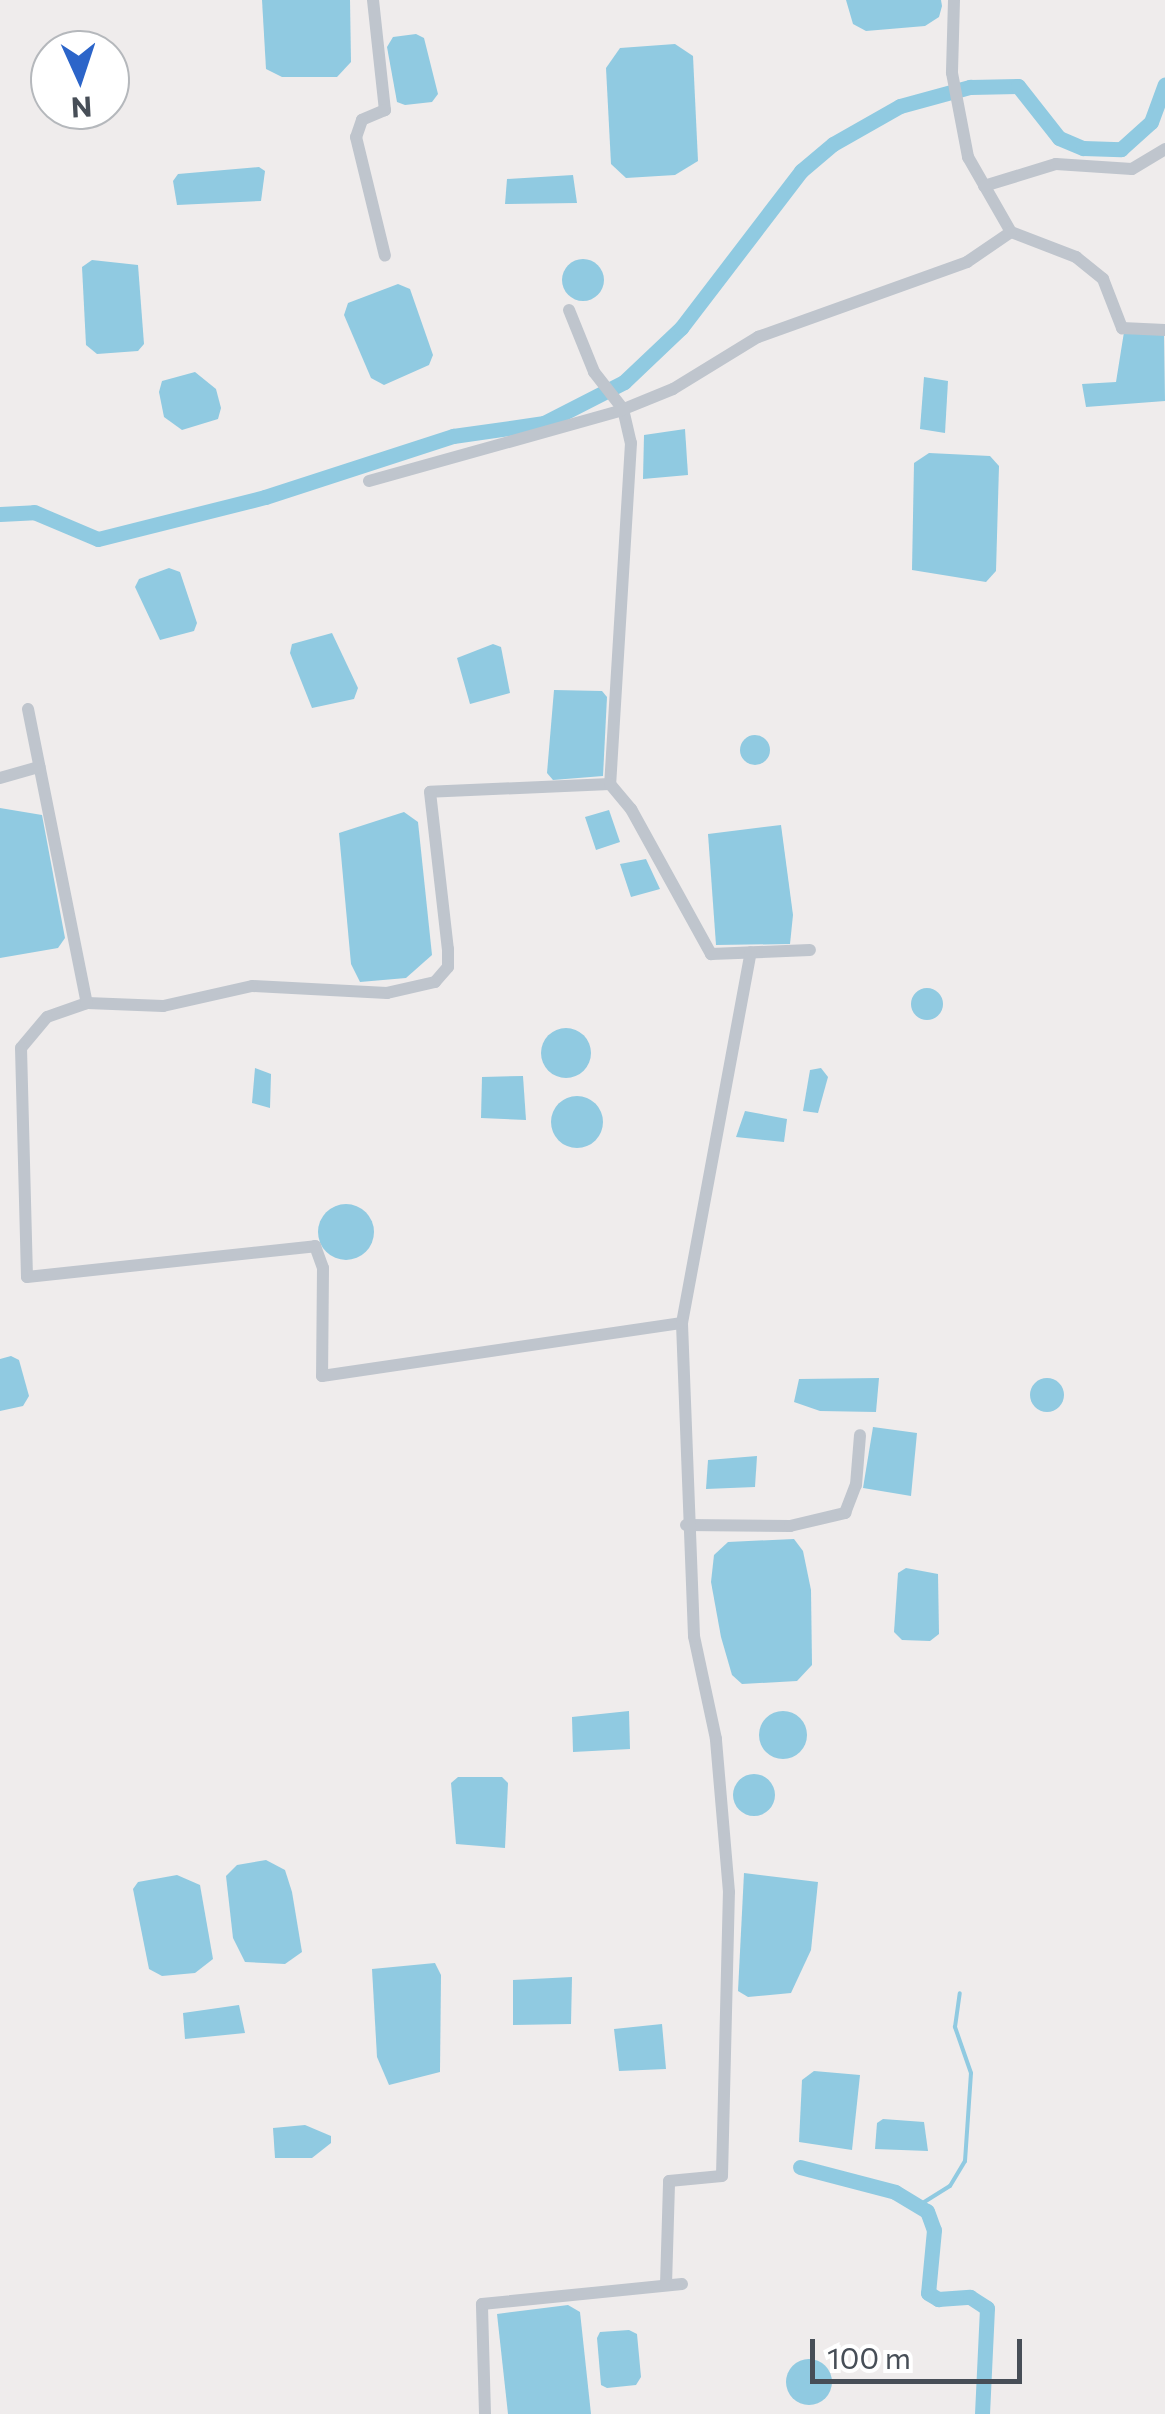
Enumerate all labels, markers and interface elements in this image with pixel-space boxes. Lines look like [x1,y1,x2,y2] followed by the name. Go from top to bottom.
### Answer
[30,30,130,130] north arrow
[70,90,93,125] text: N
[815,2319,1028,2381] scale bar
[827,2338,911,2375] text: 100 m

